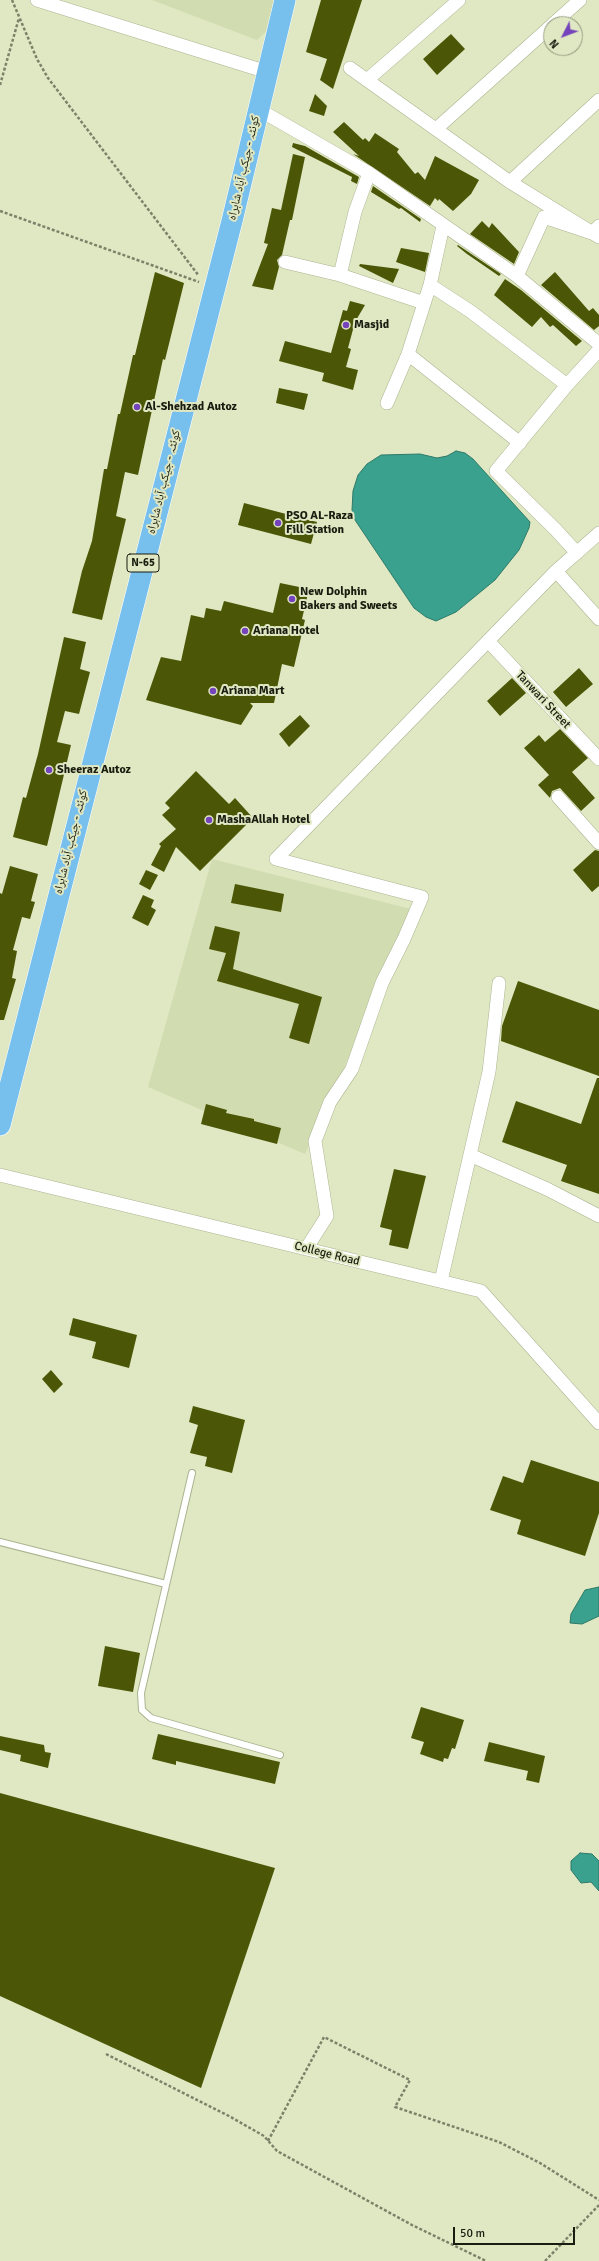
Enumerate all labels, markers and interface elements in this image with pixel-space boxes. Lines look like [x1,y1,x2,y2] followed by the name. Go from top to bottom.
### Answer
[543,16,583,56] north arrow
[547,37,562,51] text: N
[225,114,263,222] street label: کوئٹہ - جیکب آباد شاہراہ
[354,318,389,332] place label: Masjid
[341,320,351,330] marker: Masjid
[145,400,237,414] place label: Al-Shehzad Autoz
[132,402,142,412] marker: Al-Shehzad Autoz
[144,428,184,536] street label: کوئٹہ - جیکب آباد شاہراہ
[286,509,353,537] place label: PSO AL-Raza Fill Station
[273,518,283,528] marker: PSO AL-Raza Fill Station
[127,554,159,572] road number: N-65
[300,585,397,613] place label: New Dolphin Bakers and Sweets
[287,594,297,604] marker: New Dolphin Bakers and Sweets
[253,624,319,638] place label: Ariana Hotel
[240,626,250,636] marker: Ariana Hotel
[513,668,573,732] street label: Tanwari Street
[221,684,285,698] place label: Ariana Mart
[208,686,218,696] marker: Ariana Mart
[57,763,131,777] place label: Sheeraz Autoz
[44,765,54,775] marker: Sheeraz Autoz
[51,788,91,896] street label: کوئٹہ - جیکب آباد شاہراہ
[217,813,310,827] place label: MashaAllah Hotel
[204,815,214,825] marker: MashaAllah Hotel
[293,1239,361,1269] street label: College Road
[455,2219,577,2245] scale bar
[460,2226,485,2241] text: 50 m

